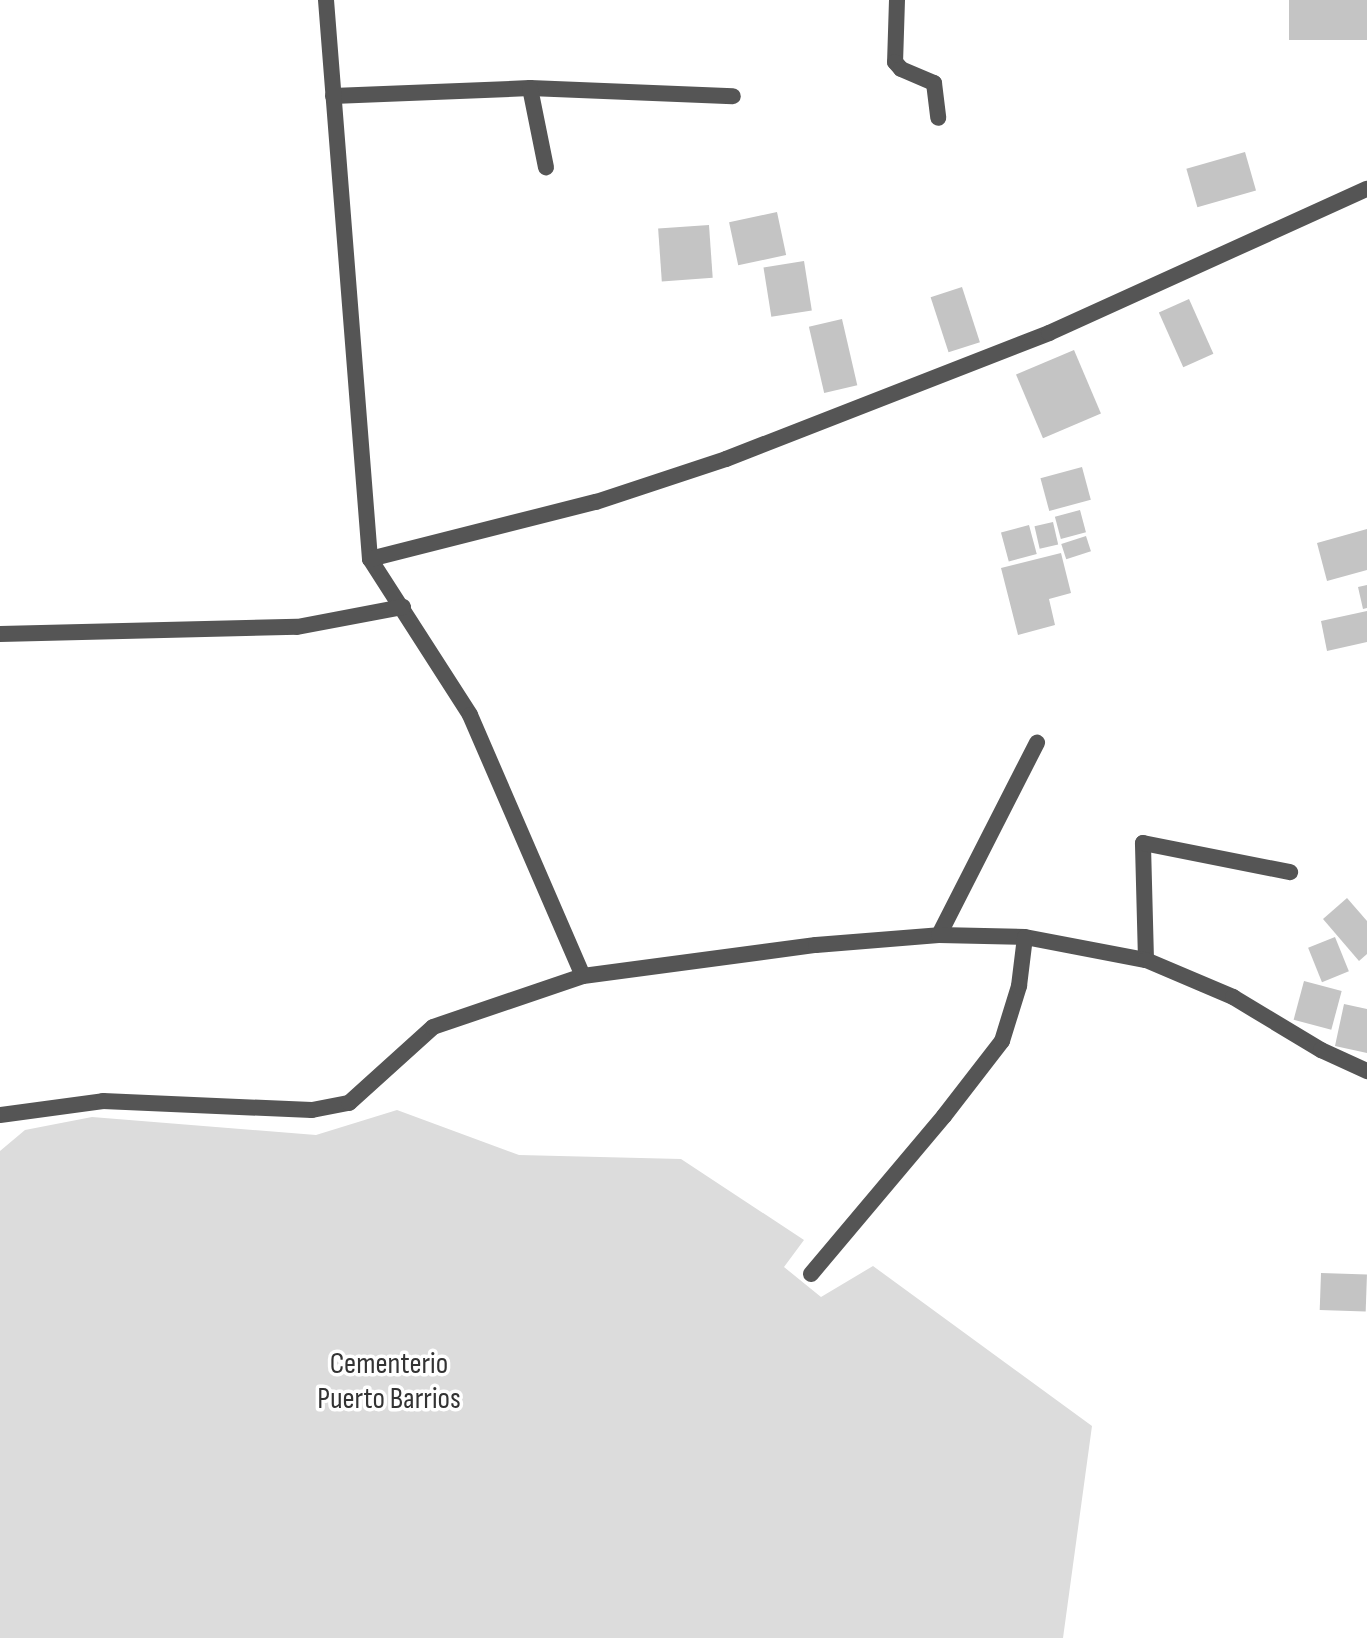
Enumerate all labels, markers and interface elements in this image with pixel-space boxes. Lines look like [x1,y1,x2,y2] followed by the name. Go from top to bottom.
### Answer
[317,1346,461,1416] park label: Cementerio Puerto Barrios

